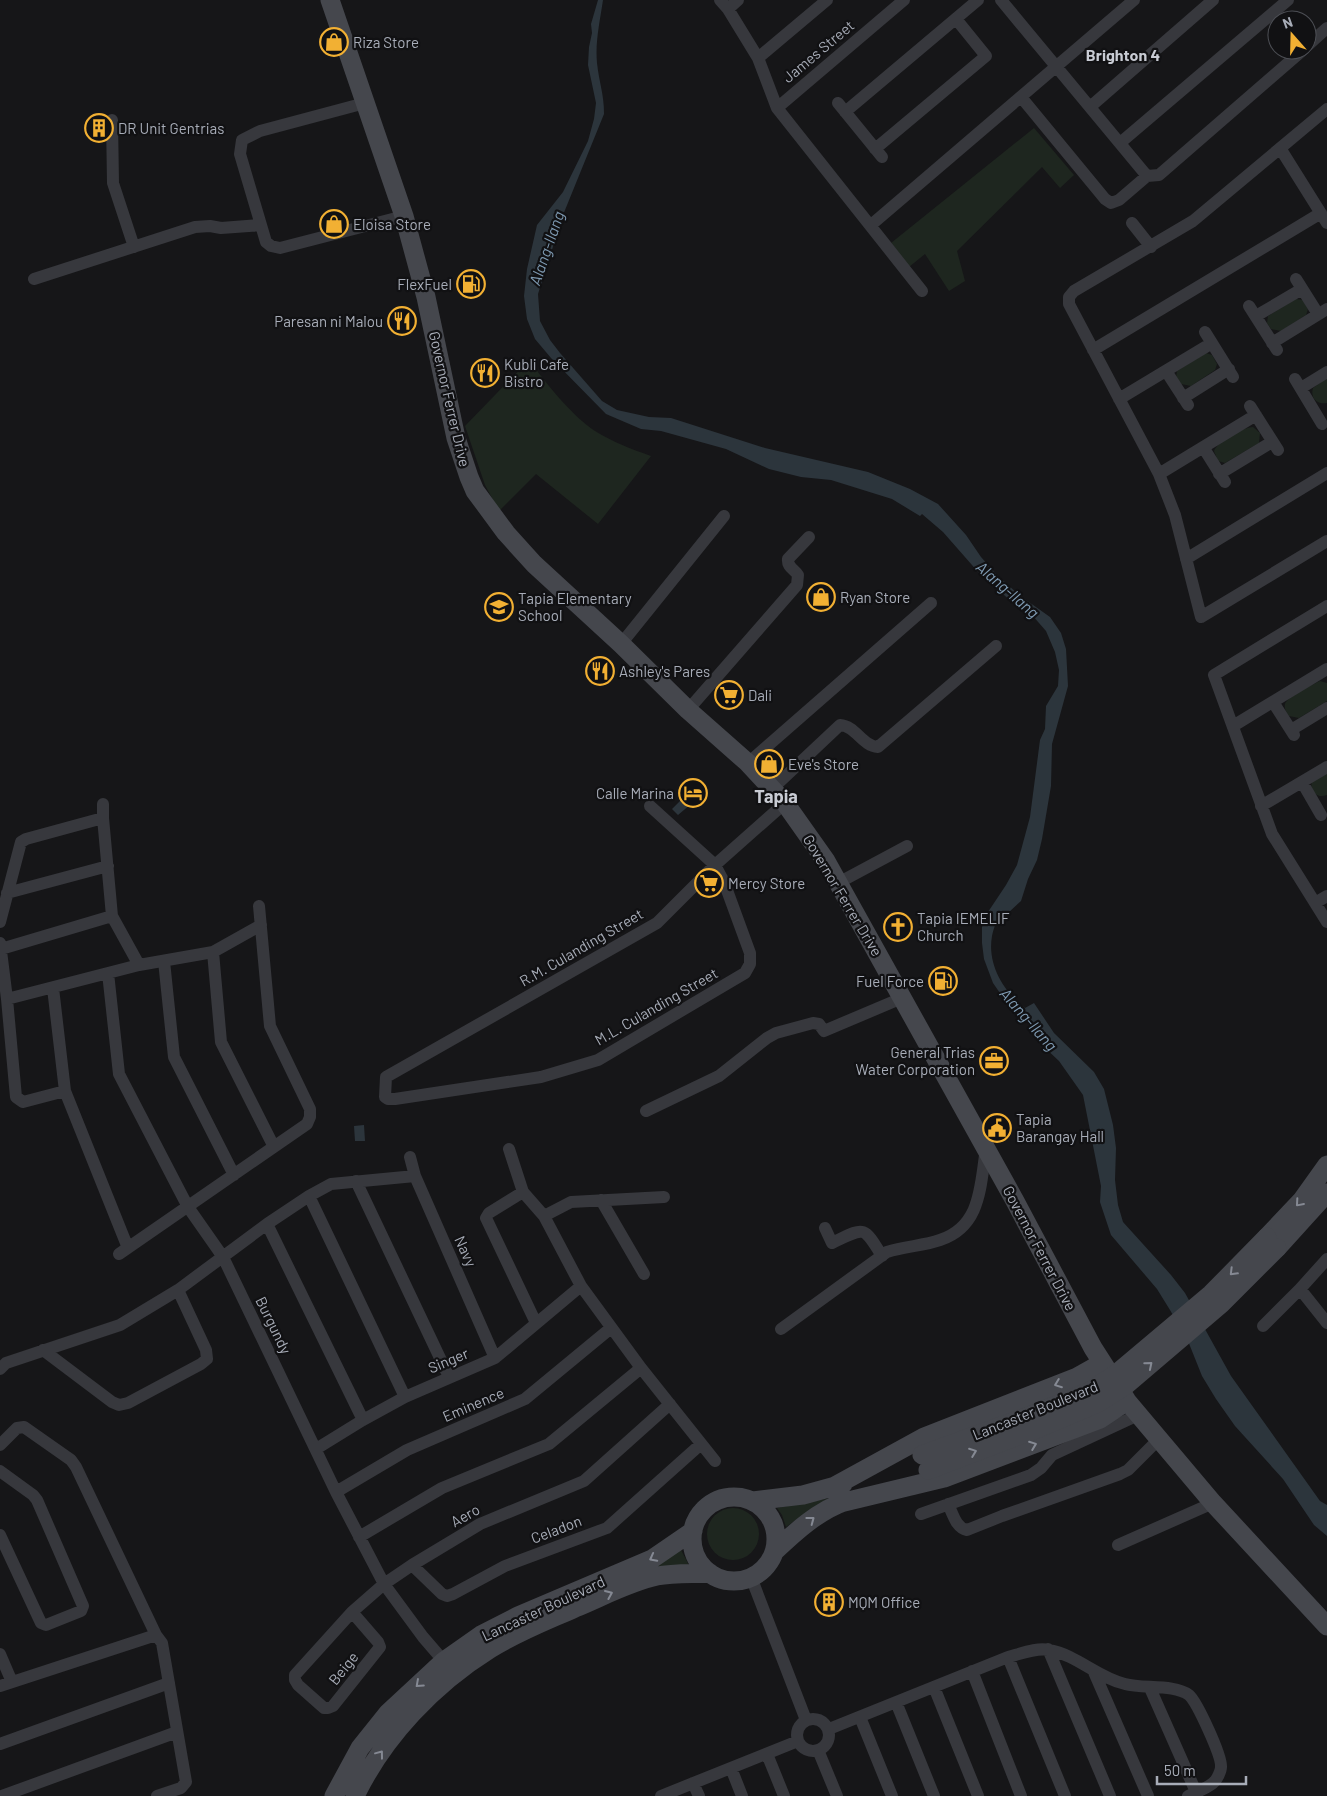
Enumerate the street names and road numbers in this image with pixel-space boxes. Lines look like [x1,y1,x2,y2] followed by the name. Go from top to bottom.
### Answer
[779,16,857,86] street label: James Street
[426,329,474,469] street label: Governor Ferrer Drive
[800,831,886,959] street label: Governor Ferrer Drive
[516,904,646,990] street label: R.M. Culanding Street
[591,963,721,1049] street label: M.L. Culanding Street
[1000,1183,1080,1313] street label: Governor Ferrer Drive
[451,1233,481,1269] street label: Navy
[252,1293,296,1357] street label: Burgundy
[425,1343,471,1377] street label: Singer
[970,1377,1100,1443] street label: Lancaster Boulevard
[440,1383,506,1425] street label: Eminence
[447,1500,483,1530] street label: Aero
[528,1511,584,1547] street label: Celadon
[479,1572,607,1644] street label: Lancaster Boulevard
[324,1648,362,1688] street label: Beige

